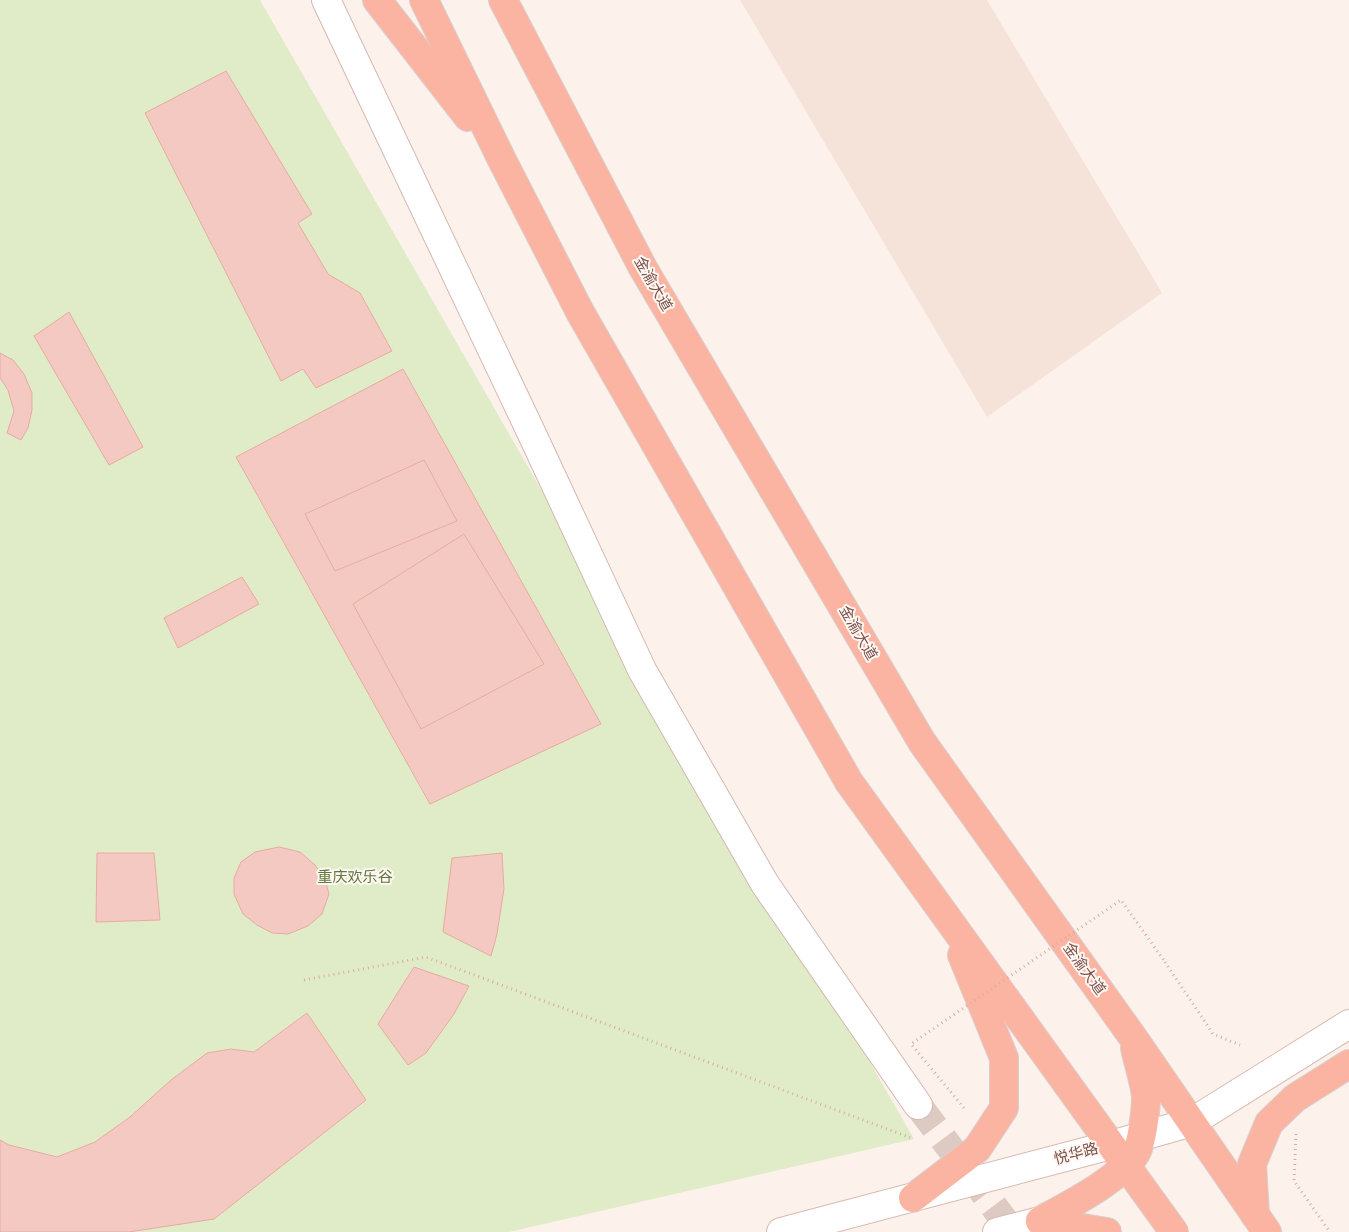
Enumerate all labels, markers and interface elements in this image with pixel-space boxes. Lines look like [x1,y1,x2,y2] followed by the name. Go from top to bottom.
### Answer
[632,254,675,314] street label: 金渝大道
[837,603,880,663] street label: 金渝大道
[317,869,393,885] park label: 重庆欢乐谷
[1060,940,1109,998] street label: 金渝大道
[1052,1139,1100,1167] street label: 悦华路

